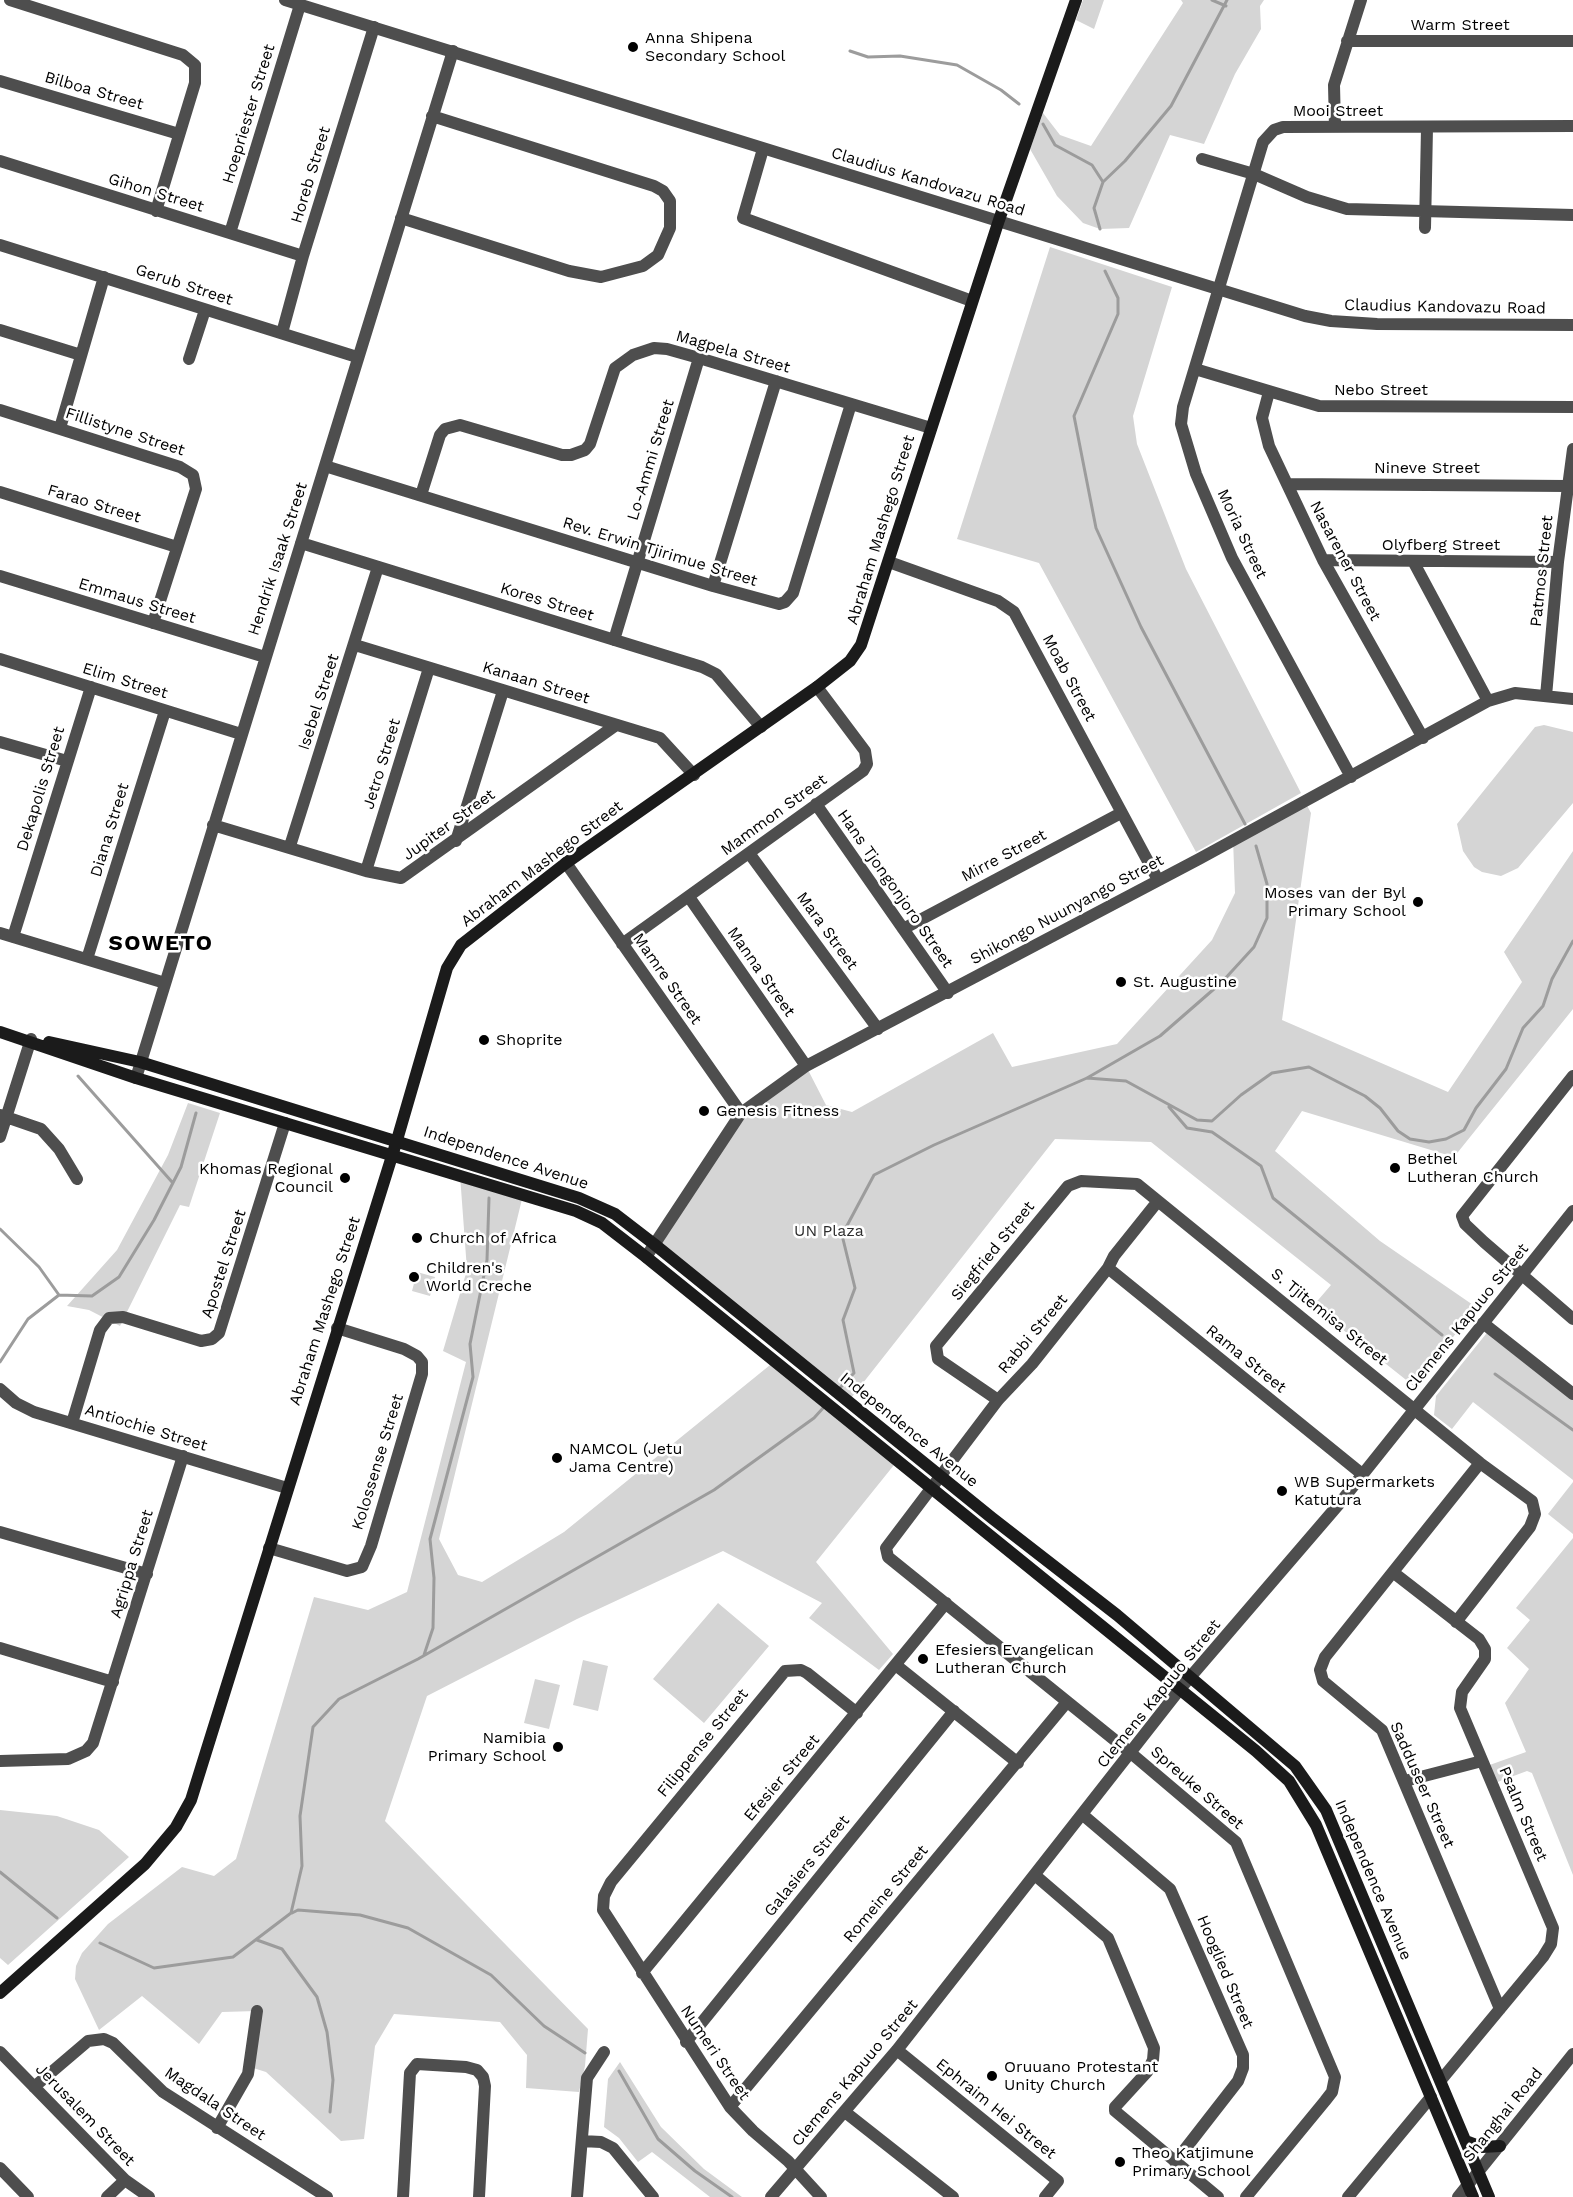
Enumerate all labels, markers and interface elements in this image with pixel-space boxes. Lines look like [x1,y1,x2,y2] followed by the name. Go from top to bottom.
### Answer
[1410,15,1510,35] street label: Warm Street
[645,28,785,66] place label: Anna Shipena Secondary School
[626,40,640,54] marker: Anna Shipena Secondary School
[219,42,279,186] street label: Hoepriester Street
[42,68,146,114] street label: Bilboa Street
[1293,101,1383,121] street label: Mooi Street
[287,124,335,226] street label: Horeb Street
[829,143,1027,221] street label: Claudius Kandovazu Road
[106,169,206,217] street label: Gihon Street
[133,260,235,310] street label: Gerub Street
[1344,296,1546,318] street label: Claudius Kandovazu Road
[674,327,792,377] street label: Magpela Street
[1334,380,1428,400] street label: Nebo Street
[623,397,679,523] street label: Lo-Ammi Street
[63,404,187,460] street label: Fillistyne Street
[843,433,919,627] street label: Abraham Mashego Street
[1374,458,1480,478] street label: Nineve Street
[244,480,312,638] street label: Hendrik Isaak Street
[45,481,143,527] street label: Farao Street
[1213,486,1271,582] street label: Moria Street
[1305,498,1385,624] street label: Nasarener Street
[560,513,760,591] street label: Rev. Erwin Tjirimue Street
[1527,514,1557,628] street label: Patmos Street
[1382,535,1500,555] street label: Olyfberg Street
[76,574,198,628] street label: Emmaus Street
[498,579,596,625] street label: Kores Street
[1038,631,1100,725] street label: Moab Street
[294,651,344,753] street label: Isebel Street
[480,658,592,708] street label: Kanaan Street
[80,659,170,703] street label: Elim Street
[359,716,405,812] street label: Jetro Street
[13,724,69,854] street label: Dekapolis Street
[717,770,831,860] street label: Mammon Street
[87,781,133,879] street label: Diana Street
[399,785,499,865] street label: Jupiter Street
[457,797,627,931] street label: Abraham Mashego Street
[833,806,957,972] street label: Hans Tjongonjoro Street
[958,826,1050,886] street label: Mirre Street
[967,851,1167,969] street label: Shikongo Nuunyango Street
[1264,883,1406,921] place label: Moses van der Byl Primary School
[792,888,862,974] street label: Mara Street
[1411,895,1425,909] marker: Moses van der Byl Primary School
[723,923,799,1021] street label: Manna Street
[628,930,706,1028] street label: Mamre Street
[109,931,213,957] district label: SOWETO
[1133,972,1237,992] place label: St. Augustine
[1114,975,1128,989] marker: St. Augustine
[496,1030,563,1050] place label: Shoprite
[477,1033,491,1047] marker: Shoprite
[716,1101,839,1121] place label: Genesis Fitness
[697,1104,711,1118] marker: Genesis Fitness
[421,1122,591,1194] street label: Independence Avenue
[1407,1149,1539,1187] place label: Bethel Lutheran Church
[199,1159,333,1197] place label: Khomas Regional Council
[1388,1161,1402,1175] marker: Bethel Lutheran Church
[338,1171,352,1185] marker: Khomas Regional Council
[947,1198,1039,1304] street label: Siegfried Street
[197,1207,251,1321] street label: Apostel Street
[285,1214,365,1408] street label: Abraham Mashego Street
[794,1221,864,1241] park label: UN Plaza
[429,1228,557,1248] place label: Church of Africa
[410,1231,424,1245] marker: Church of Africa
[1401,1240,1533,1396] street label: Clemens Kapuuo Street
[426,1258,532,1296] place label: Children's World Creche
[1267,1264,1391,1370] street label: S. Tjitemisa Street
[407,1270,421,1284] marker: Children's World Creche
[994,1290,1072,1378] street label: Rabbi Street
[1202,1321,1290,1397] street label: Rama Street
[836,1368,982,1492] street label: Independence Avenue
[348,1392,408,1532] street label: Kolossense Street
[83,1400,209,1456] street label: Antiochie Street
[569,1439,682,1477] place label: NAMCOL (Jetu Jama Centre)
[550,1451,564,1465] marker: NAMCOL (Jetu Jama Centre)
[1294,1472,1435,1510] place label: WB Supermarkets Katutura
[1275,1484,1289,1498] marker: WB Supermarkets Katutura
[106,1507,158,1621] street label: Agrippa Street
[1093,1616,1225,1772] street label: Clemens Kapuuo Street
[935,1640,1094,1678] place label: Efesiers Evangelican Lutheran Church
[916,1652,930,1666] marker: Efesiers Evangelican Lutheran Church
[653,1685,753,1801] street label: Filippense Street
[1386,1719,1458,1851] street label: Sadduseer Street
[428,1728,546,1766] place label: Namibia Primary School
[740,1731,824,1825] street label: Efesier Street
[551,1740,565,1754] marker: Namibia Primary School
[1146,1742,1248,1834] street label: Spreuke Street
[1494,1764,1552,1864] street label: Psalm Street
[1330,1797,1416,1963] street label: Independence Avenue
[760,1811,854,1921] street label: Galasiers Street
[840,1841,932,1947] street label: Romeine Street
[1192,1912,1258,2032] street label: Hooglied Street
[788,1996,922,2150] street label: Clemens Kapuuo Street
[676,2002,754,2104] street label: Numeri Street
[932,2055,1060,2163] street label: Ephraim Hei Street
[1004,2057,1158,2095] place label: Oruuano Protestant Unity Church
[31,2060,139,2170] street label: Jerusalem Street
[161,2063,269,2145] street label: Magdala Street
[1459,2064,1547,2166] street label: Shanghai Road
[985,2069,999,2083] marker: Oruuano Protestant Unity Church
[1132,2143,1254,2181] place label: Theo Katjimune Primary School
[1113,2155,1127,2169] marker: Theo Katjimune Primary School

